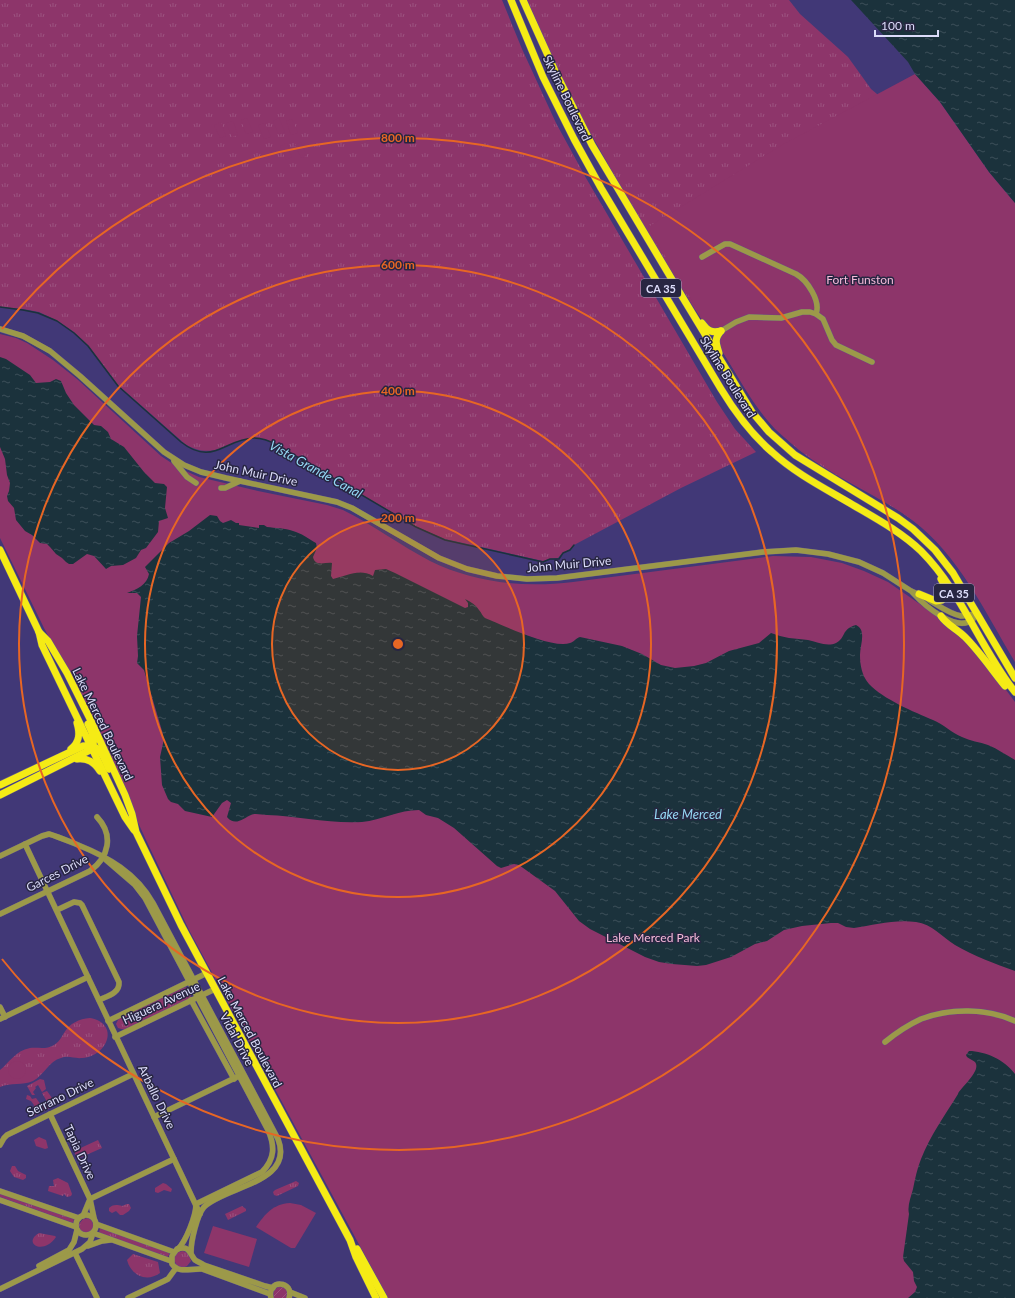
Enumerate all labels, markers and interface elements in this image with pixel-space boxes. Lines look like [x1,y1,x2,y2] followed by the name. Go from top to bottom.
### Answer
[875,12,938,38] scale bar
[881,18,915,33] text: 100 m
[540,53,594,143] street label: Skyline Boulevard
[381,130,415,145] text: 800 m
[381,257,415,272] text: 600 m
[826,272,894,287] park label: Fort Funston
[641,279,681,297] road number: CA 35
[697,333,759,421] street label: Skyline Boulevard
[381,383,415,398] text: 400 m
[267,437,365,501] water label: Vista Grande Canal
[213,457,299,489] street label: John Muir Drive
[381,510,415,525] text: 200 m
[526,553,612,575] street label: John Muir Drive
[934,584,974,602] road number: CA 35
[391,637,405,651] centre of rings
[69,665,137,783] street label: Lake Merced Boulevard
[654,806,722,822] water label: Lake Merced
[23,851,91,895] street label: Garces Drive
[606,930,701,945] park label: Lake Merced Park
[214,974,286,1090] street label: Lake Merced Boulevard
[120,978,202,1028] street label: Higuera Avenue
[217,1010,257,1068] street label: Vidal Drive
[135,1063,179,1131] street label: Arballo Drive
[24,1074,96,1120] street label: Serrano Drive
[61,1122,99,1182] street label: Tapia Drive

